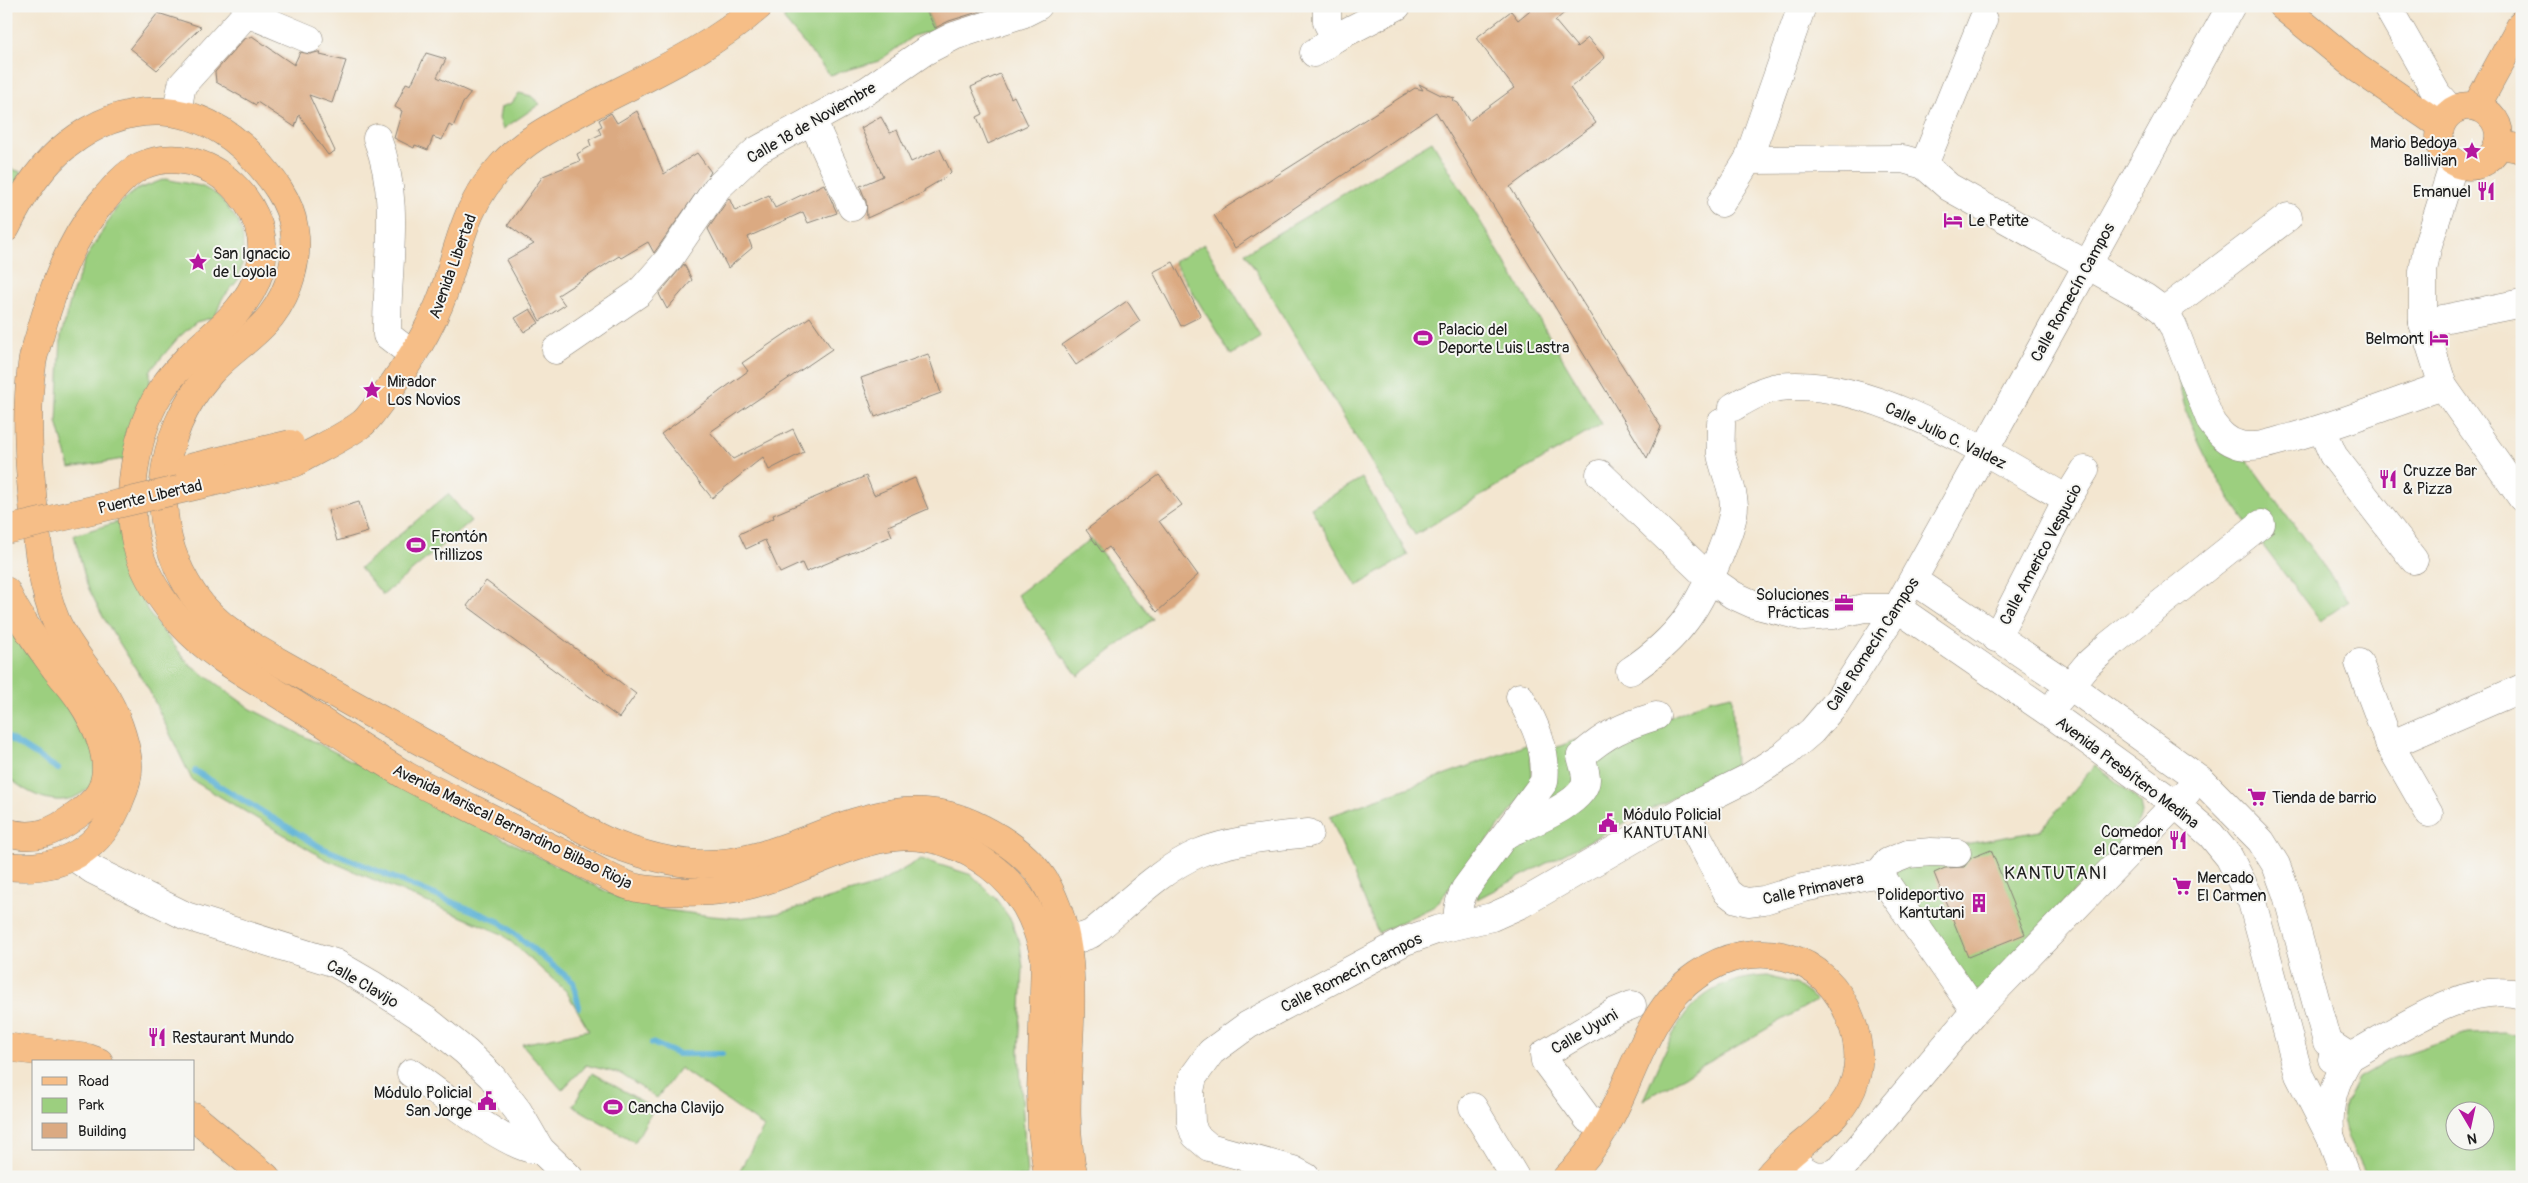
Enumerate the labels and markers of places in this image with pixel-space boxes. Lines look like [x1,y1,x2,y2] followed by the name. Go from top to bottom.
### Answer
[2370,133,2457,171] place label: Mario Bedoya Ballivian
[2461,140,2483,162] place icon: Mario Bedoya Ballivian
[2475,180,2497,202] restaurant icon: Emanuel
[2413,182,2471,202] place label: Emanuel
[1942,209,1964,231] hotel icon: Le Petite
[1968,211,2029,231] place label: Le Petite
[213,244,291,282] place label: San Ignacio de Loyola
[187,251,209,273] place icon: San Ignacio de Loyola
[1438,320,1569,358] place label: Palacio del Deporte Luis Lastra
[1412,327,1434,349] sports icon: Palacio del Deporte Luis Lastra
[2428,327,2450,349] hotel icon: Belmont
[2365,329,2425,349] place label: Belmont
[387,372,460,410] place label: Mirador Los Novios
[361,379,383,401] place icon: Mirador Los Novios
[2403,461,2477,499] place label: Cruzze Bar & Pizza
[2377,468,2399,490] restaurant icon: Cruzze Bar & Pizza
[431,527,488,565] place label: Frontón Trillizos
[405,534,427,556] sports icon: Frontón Trillizos
[1756,585,1829,623] place label: Soluciones Prácticas
[1833,592,1855,614] office icon: Soluciones Prácticas
[2246,786,2268,808] supermarket icon: Tienda de barrio
[2272,788,2377,808] place label: Tienda de barrio
[1623,805,1721,843] place label: Módulo Policial KANTUTANI
[1597,812,1619,834] public building icon: Módulo Policial KANTUTANI
[2094,822,2163,860] place label: Comedor el Carmen
[2167,829,2189,851] restaurant icon: Comedor el Carmen
[2197,868,2266,906] place label: Mercado El Carmen
[2171,875,2193,897] supermarket icon: Mercado El Carmen
[1877,885,1964,923] place label: Polideportivo Kantutani
[1968,892,1990,914] building icon: Polideportivo Kantutani
[146,1026,168,1048] restaurant icon: Restaurant Mundo
[172,1028,295,1048] place label: Restaurant Mundo
[374,1083,472,1121] place label: Módulo Policial San Jorge
[476,1090,498,1112] public building icon: Módulo Policial San Jorge
[602,1096,624,1118] sports icon: Cancha Clavijo
[628,1098,725,1118] place label: Cancha Clavijo

